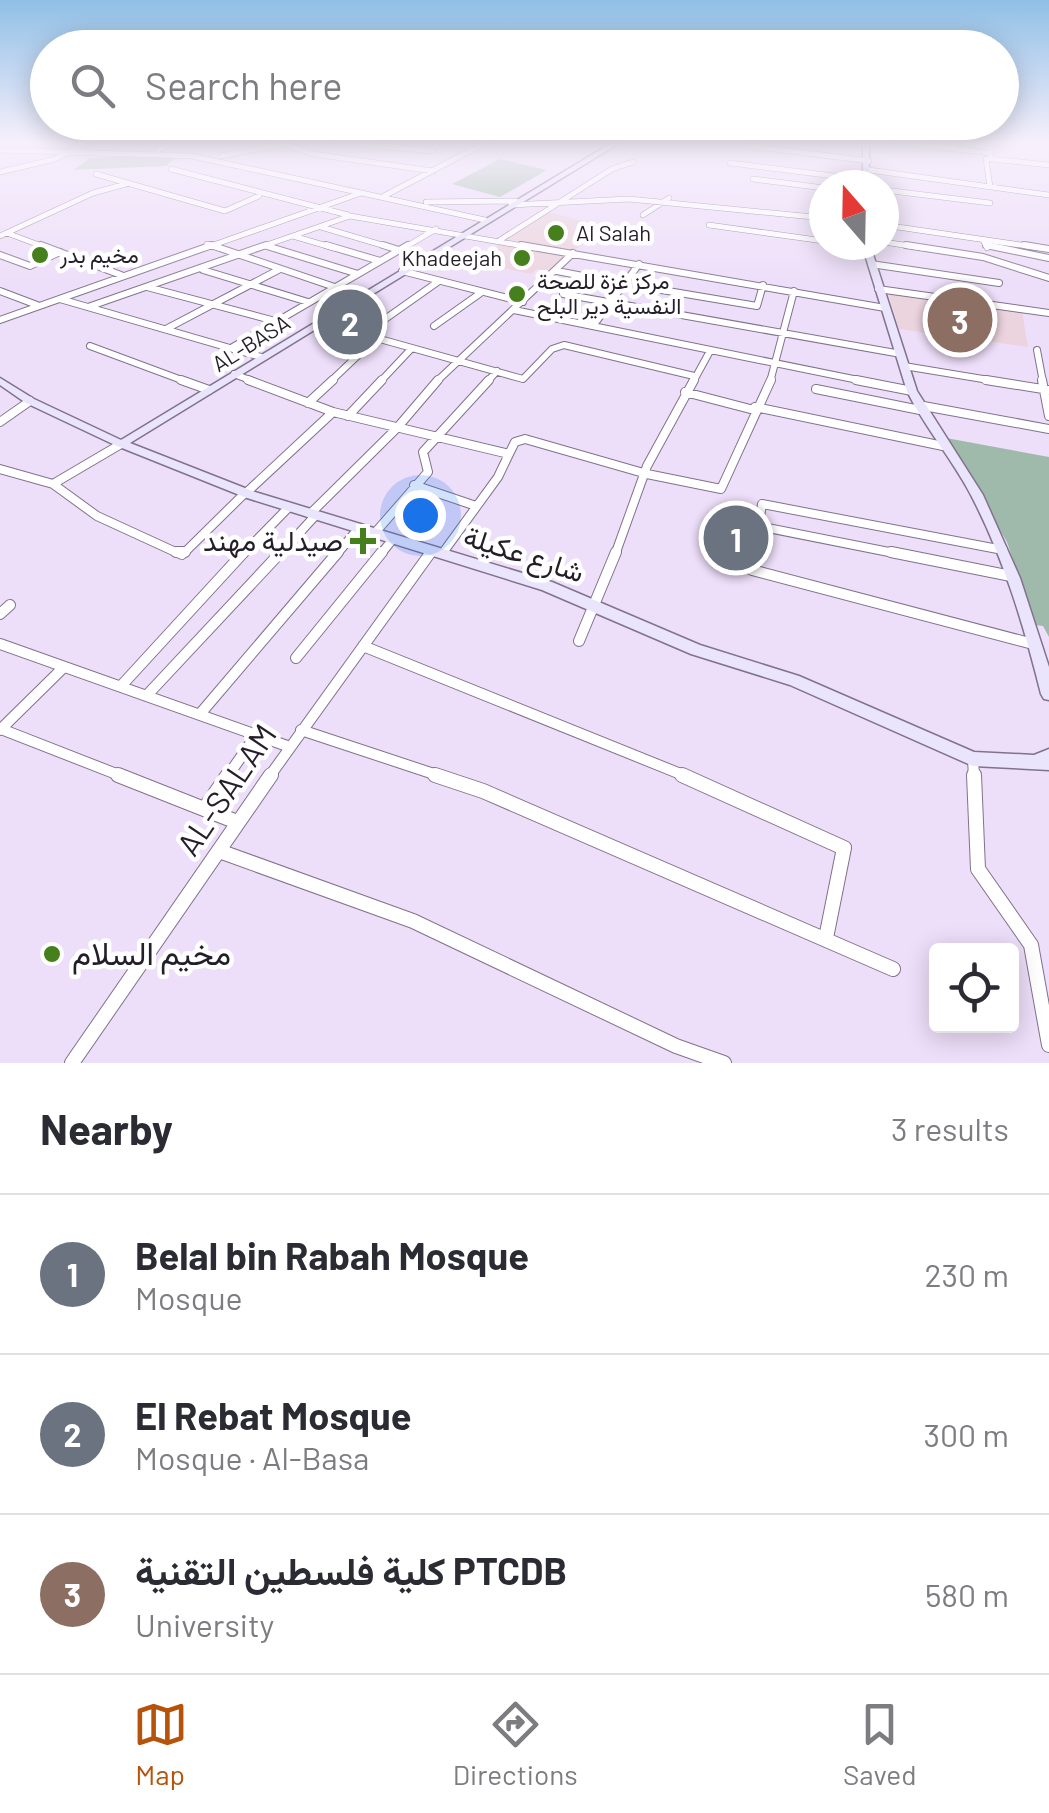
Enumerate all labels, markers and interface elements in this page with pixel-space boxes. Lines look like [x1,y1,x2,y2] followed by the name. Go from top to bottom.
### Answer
[30,30,1019,140] search box
[65,58,120,113] icon: search
[145,62,343,108] text: Search here
[809,170,899,260] north arrow
[576,219,651,245] place label: Al Salah
[545,222,567,244] marker: Al Salah
[59,241,139,270] place label: مخيم بدر
[29,244,51,266] marker: مخيم بدر
[402,244,502,270] place label: Khadeejah
[511,247,533,269] marker: Khadeejah
[537,267,681,321] place label: مركز غزة للصحة النفسية دير البلح
[928,282,992,358] pin: 3
[506,283,528,305] marker: مركز غزة للصحة النفسية دير البلح
[318,284,382,360] pin: 2
[207,308,294,376] street label: AL-BASA
[395,490,446,541] your location
[704,500,768,576] pin: 1
[459,518,589,591] street label: شارع عكيلة
[203,523,343,559] place label: صيدلية مهند
[352,530,374,552] marker: صيدلية مهند
[168,716,283,862] street label: AL-SALAM
[72,933,231,975] place label: مخيم السلام
[41,943,63,965] marker: مخيم السلام
[929,943,1019,1033] map controls
[929,943,1019,1033] button: locate
[40,1103,173,1153] text: Nearby
[891,1109,1009,1147] text: 3 results
[135,1232,529,1278] text: Belal bin Rabah Mosque
[67,1255,78,1293] text: 1
[925,1255,1009,1293] text: 230 m
[135,1278,243,1316] text: Mosque
[135,1392,412,1438] text: El Rebat Mosque
[64,1415,81,1453] text: 2
[923,1415,1009,1453] text: 300 m
[135,1438,369,1476] text: Mosque · Al-Basa
[135,1547,567,1593] text: كلية فلسطين التقنية PTCDB
[64,1575,81,1613] text: 3
[925,1575,1009,1613] text: 580 m
[135,1605,274,1643] text: University
[133,1697,188,1791] tab: Map
[453,1697,578,1791] tab: Directions
[843,1697,916,1791] tab: Saved

